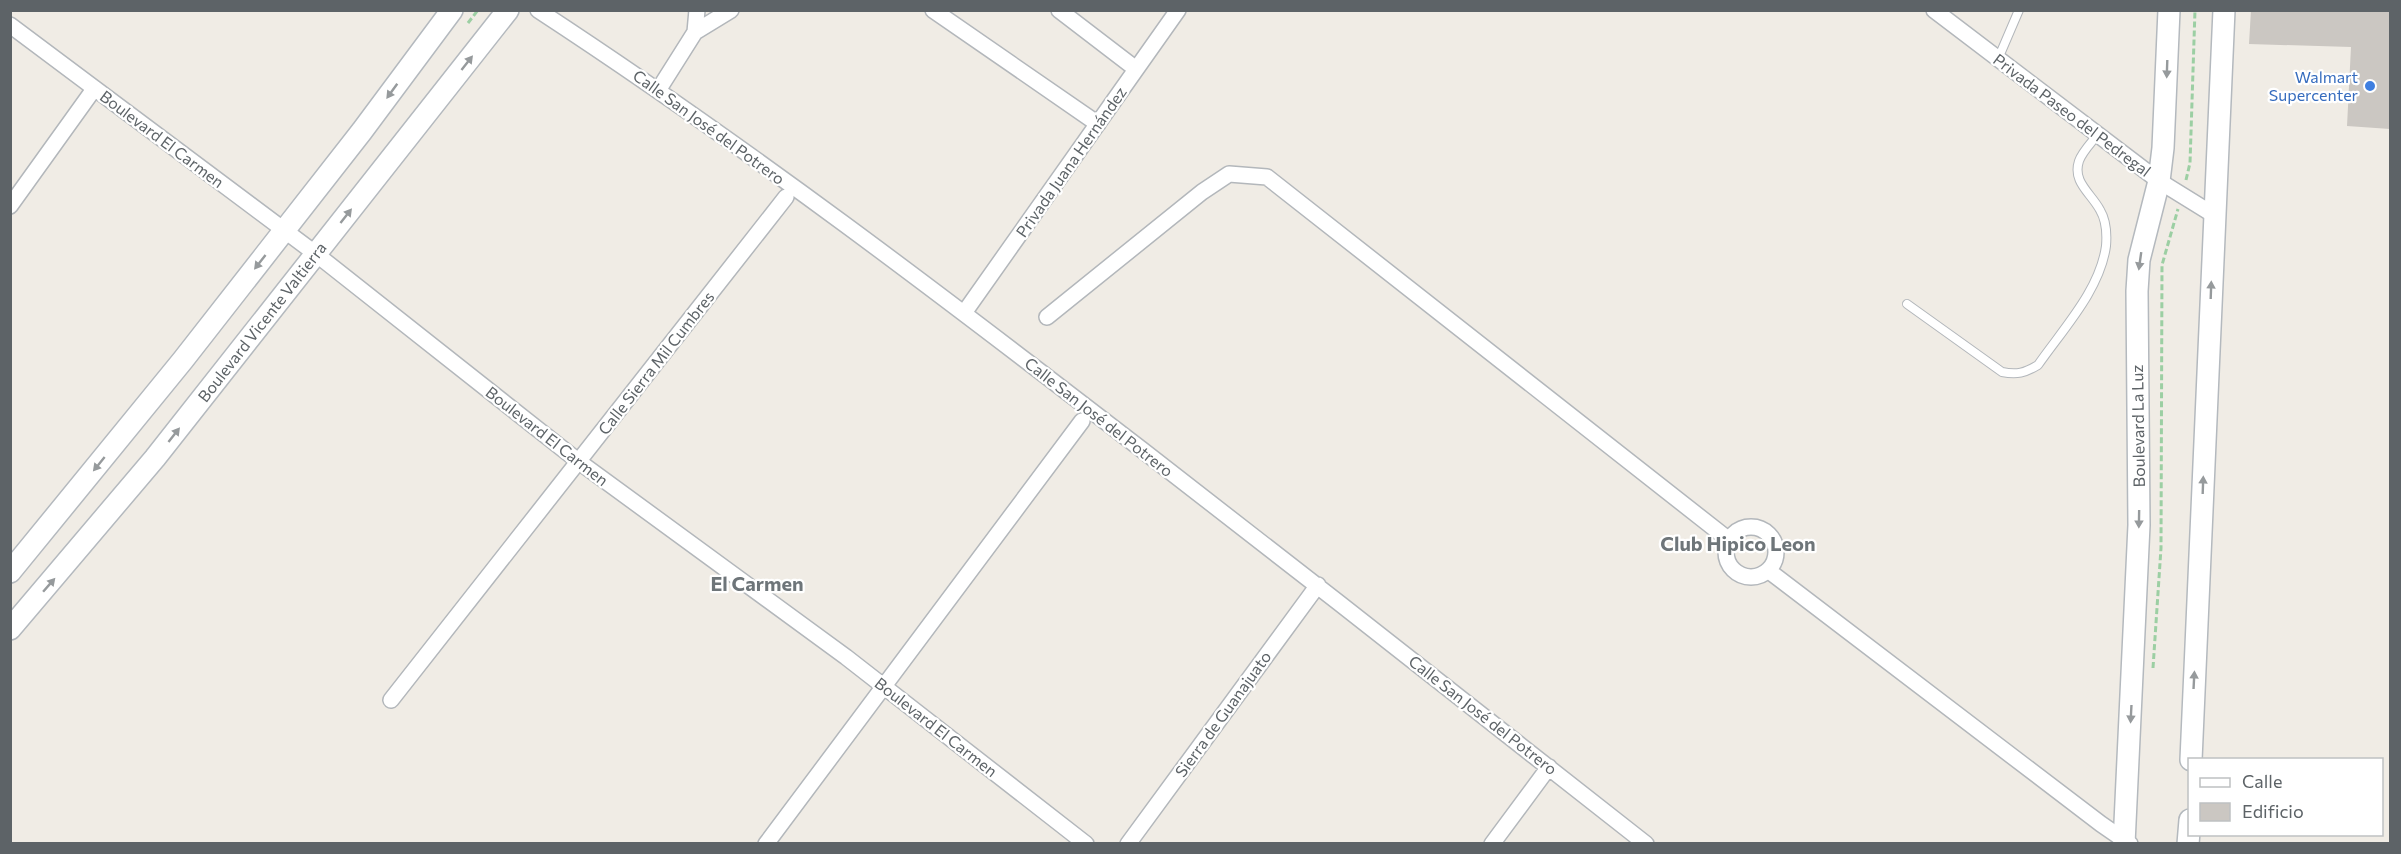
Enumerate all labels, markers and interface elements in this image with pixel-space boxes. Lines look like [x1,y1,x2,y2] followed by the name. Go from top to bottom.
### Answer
[1990,49,2155,180] street label: Privada Paseo del Pedregal
[461,55,473,70] one-way arrow
[2163,59,2172,78] one-way arrow
[630,65,789,188] street label: Calle San José del Potrero
[2269,67,2359,104] place label: Walmart Supercenter
[2363,79,2377,93] marker: Walmart Supercenter
[386,83,398,98] one-way arrow
[1011,83,1130,241] street label: Privada Juana Hernández
[97,86,228,191] street label: Boulevard El Carmen
[340,208,352,223] one-way arrow
[193,238,330,405] street label: Boulevard Vicente Valtierra
[2135,252,2144,271] one-way arrow
[253,254,266,270] one-way arrow
[2206,281,2216,300] one-way arrow
[594,287,717,438] street label: Calle Sierra Mil Cumbres
[1022,353,1177,480] street label: Calle San José del Potrero
[2127,365,2148,487] street label: Boulevard La Luz
[482,382,612,489] street label: Boulevard El Carmen
[167,427,180,443] one-way arrow
[93,456,106,471] one-way arrow
[2199,476,2208,495] one-way arrow
[2134,510,2144,529] one-way arrow
[1660,531,1816,555] district label: Club Hipico Leon
[710,571,804,595] district label: El Carmen
[42,578,55,593] one-way arrow
[1171,647,1275,780] street label: Sierra de Guanajuato
[1406,651,1561,778] street label: Calle San José del Potrero
[2190,671,2199,690] one-way arrow
[871,673,1001,780] street label: Boulevard El Carmen
[2126,704,2135,723] one-way arrow
[2188,758,2383,836] legend
[2242,770,2282,792] text: Calle
[2242,800,2304,822] text: Edificio

